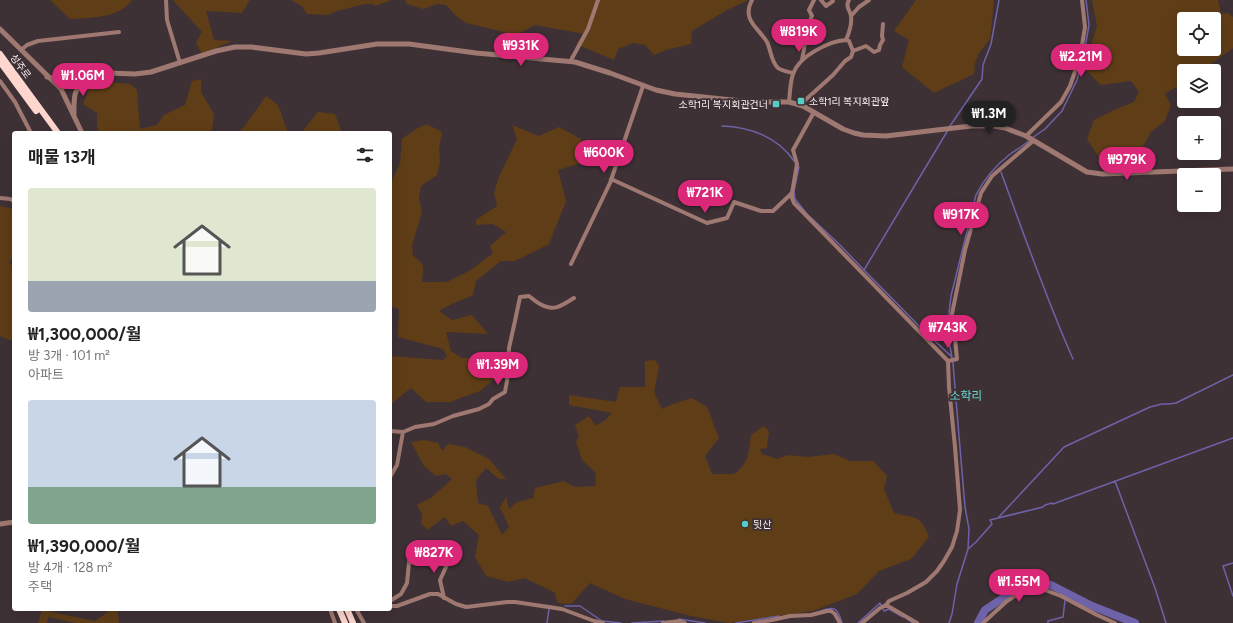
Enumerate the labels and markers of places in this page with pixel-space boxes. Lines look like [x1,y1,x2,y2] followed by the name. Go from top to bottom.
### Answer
[771,19,827,53] pin: ₩819K
[493,33,549,67] pin: ₩931K
[1048,44,1114,78] pin: ₩2.21M
[50,63,116,97] pin: ₩1.06M
[809,95,889,108] place label: 소학1리 복지회관앞
[796,96,806,106] marker: 소학1리 복지회관앞
[679,98,768,111] place label: 소학1리 복지회관건너
[771,99,781,109] marker: 소학1리 복지회관건너
[961,101,1017,135] pin: ₩1.3M
[576,140,632,174] pin: ₩600K
[1099,147,1155,181] pin: ₩979K
[677,180,733,214] pin: ₩721K
[933,202,989,236] pin: ₩917K
[920,315,976,349] pin: ₩743K
[465,352,531,386] pin: ₩1.39M
[753,518,771,531] place label: 뒷산
[740,519,750,529] marker: 뒷산
[406,540,462,574] pin: ₩827K
[986,569,1052,603] pin: ₩1.55M

